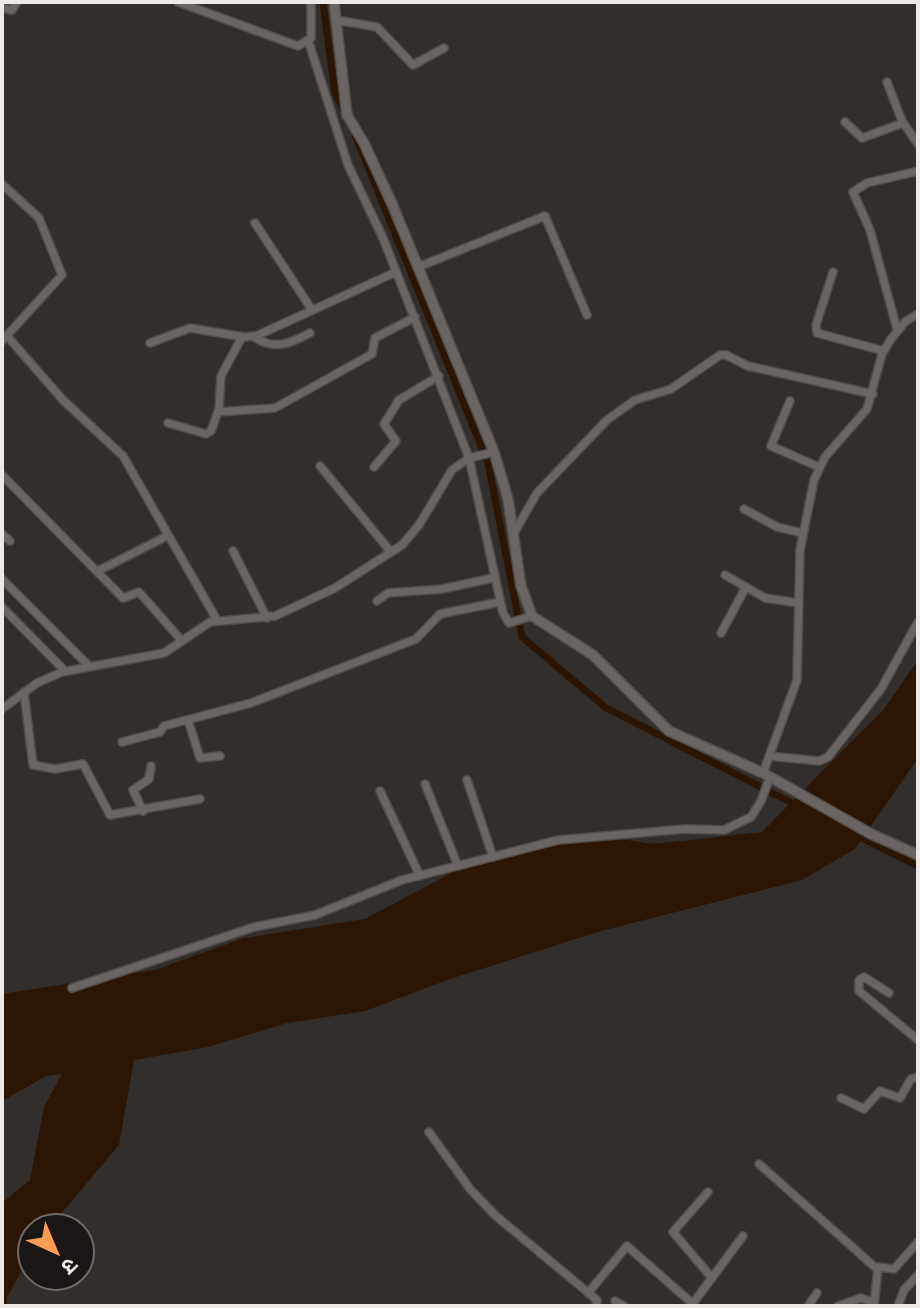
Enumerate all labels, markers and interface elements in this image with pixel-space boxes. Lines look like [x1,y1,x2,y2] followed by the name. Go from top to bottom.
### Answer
[16,1212,96,1292] north arrow
[55,1252,84,1281] text: उ

